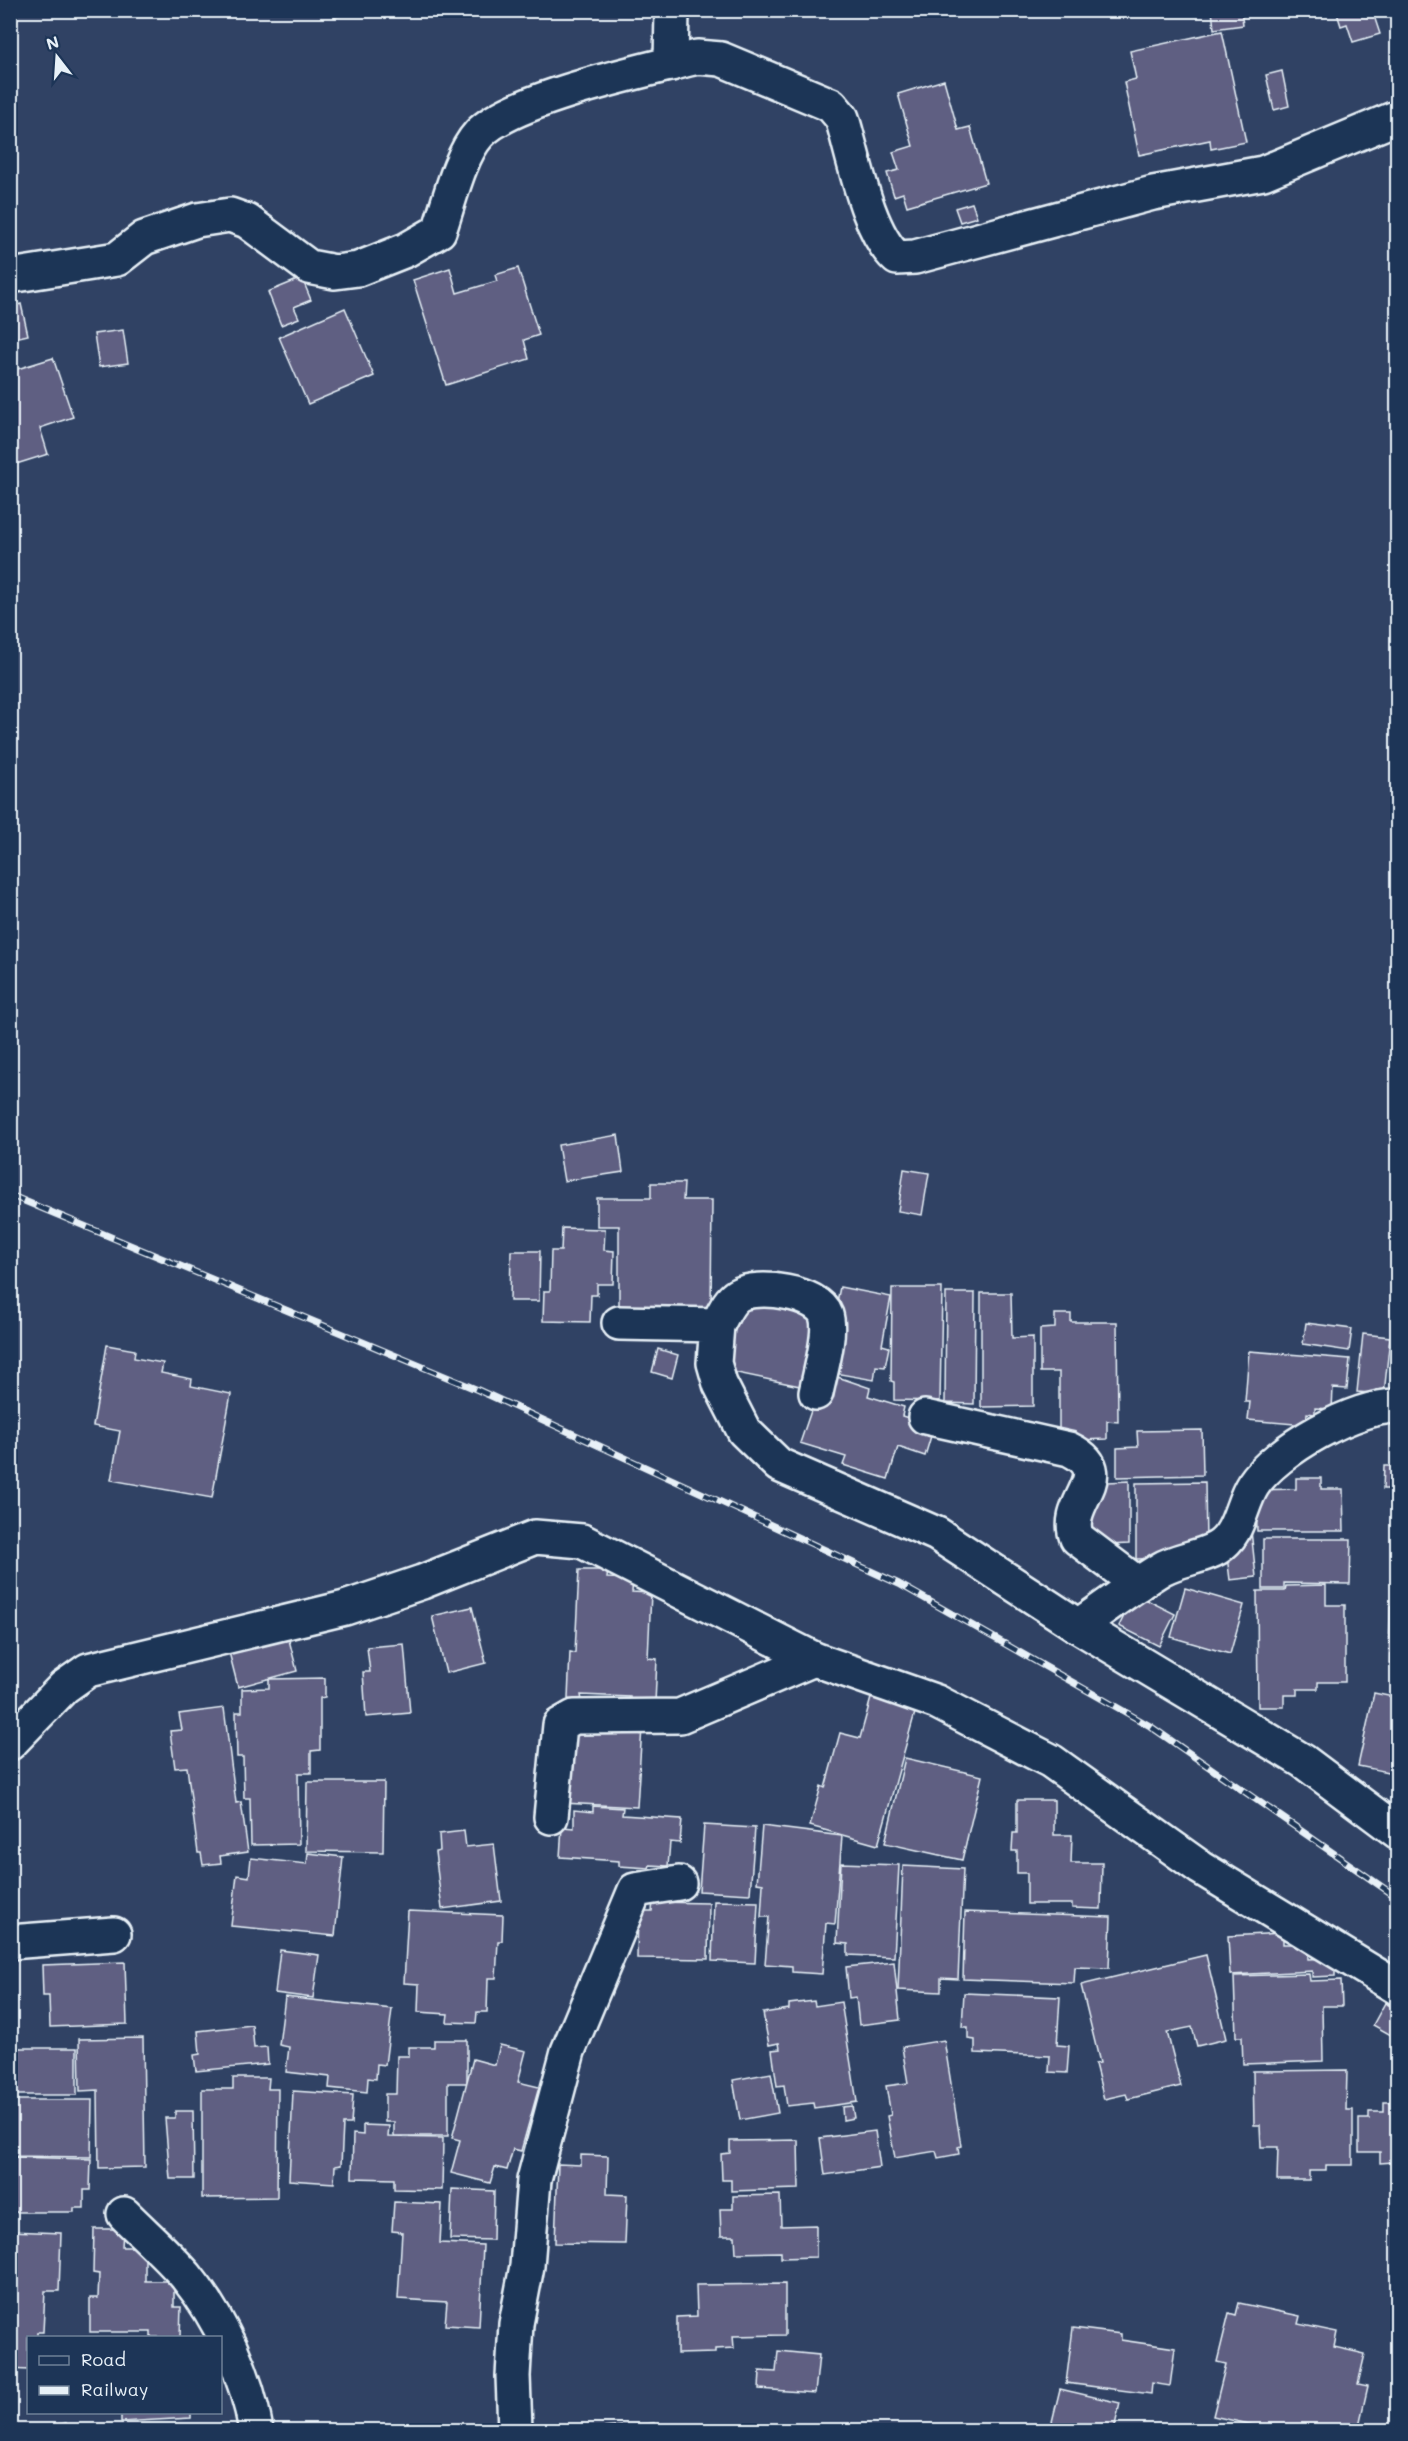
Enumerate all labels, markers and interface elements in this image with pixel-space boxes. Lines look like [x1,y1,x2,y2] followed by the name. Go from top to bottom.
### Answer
[27,27,87,87] north arrow
[44,30,61,54] text: N
[27,2336,222,2414] legend
[81,2347,126,2371] text: Road
[81,2377,148,2401] text: Railway

